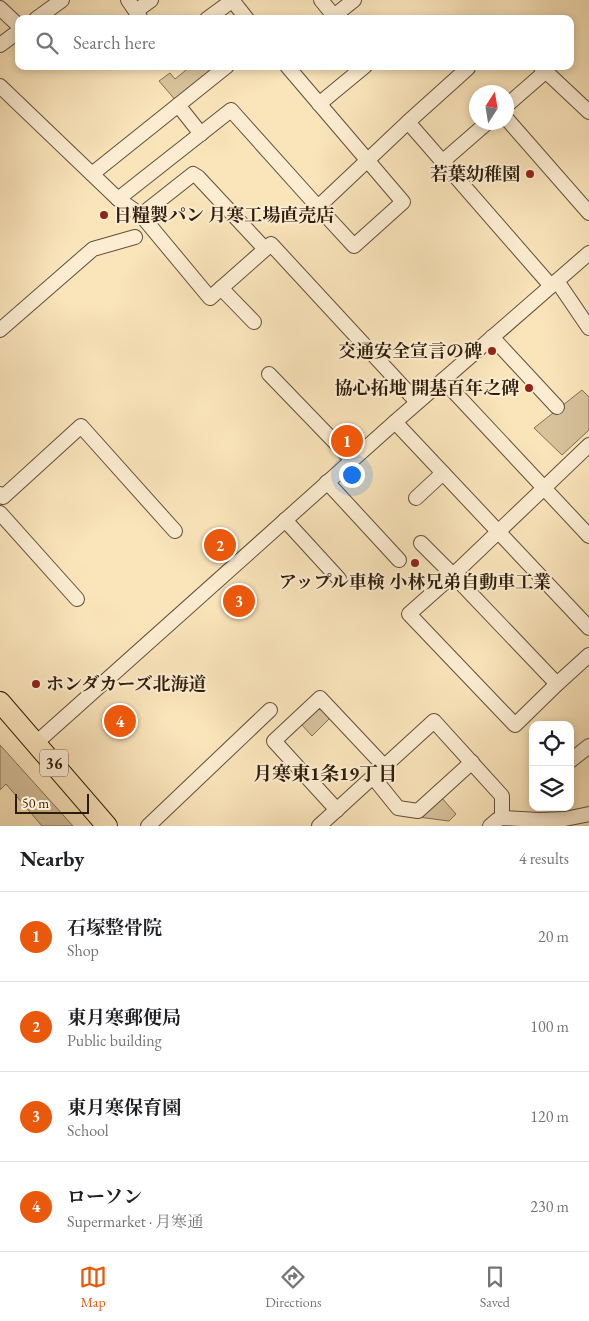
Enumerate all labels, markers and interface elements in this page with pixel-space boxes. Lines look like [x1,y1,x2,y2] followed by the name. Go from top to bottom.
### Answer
[15,15,574,70] search box
[33,29,61,57] icon: search
[73,30,155,55] text: Search here
[469,85,514,130] north arrow
[430,162,520,185] place label: 若葉幼稚園
[524,168,536,180] marker: 若葉幼稚園
[114,203,334,226] place label: 日糧製パン 月寒工場直売店
[98,209,110,221] marker: 日糧製パン 月寒工場直売店
[338,339,482,362] place label: 交通安全宣言の碑
[486,345,498,357] marker: 交通安全宣言の碑
[335,376,519,399] place label: 協心拓地 開基百年之碑
[523,382,535,394] marker: 協心拓地 開基百年之碑
[331,422,363,460] pin: 1
[339,462,365,488] your location
[204,526,236,564] pin: 2
[409,557,421,569] marker: アップル車検 小林兄弟自動車工業
[279,570,551,593] place label: アップル車検 小林兄弟自動車工業
[223,582,255,620] pin: 3
[46,672,206,695] place label: ホンダカーズ北海道
[30,678,42,690] marker: ホンダカーズ北海道
[104,702,136,740] pin: 4
[529,721,574,811] map controls
[529,721,574,766] button: locate
[40,750,68,776] road number: 36
[253,761,397,786] district label: 月寒東1条19丁目
[529,766,574,811] button: layers
[15,791,89,814] scale bar
[22,794,49,812] text: 50 m
[20,845,84,872] text: Nearby
[519,848,569,869] text: 4 results
[67,915,162,940] text: 石塚整骨院
[32,926,40,947] text: 1
[538,926,569,947] text: 20 m
[67,940,99,961] text: Shop
[67,1005,181,1030] text: 東月寒郵便局
[32,1016,40,1037] text: 2
[530,1016,569,1037] text: 100 m
[67,1030,162,1051] text: Public building
[67,1095,181,1120] text: 東月寒保育園
[32,1106,40,1127] text: 3
[530,1106,569,1127] text: 120 m
[67,1120,109,1141] text: School
[67,1184,142,1209] text: ローソン
[32,1196,40,1217] text: 4
[530,1196,569,1217] text: 230 m
[67,1211,203,1232] text: Supermarket · 月寒通
[79,1263,107,1311] tab: Map
[265,1263,322,1311] tab: Directions
[480,1263,510,1311] tab: Saved

